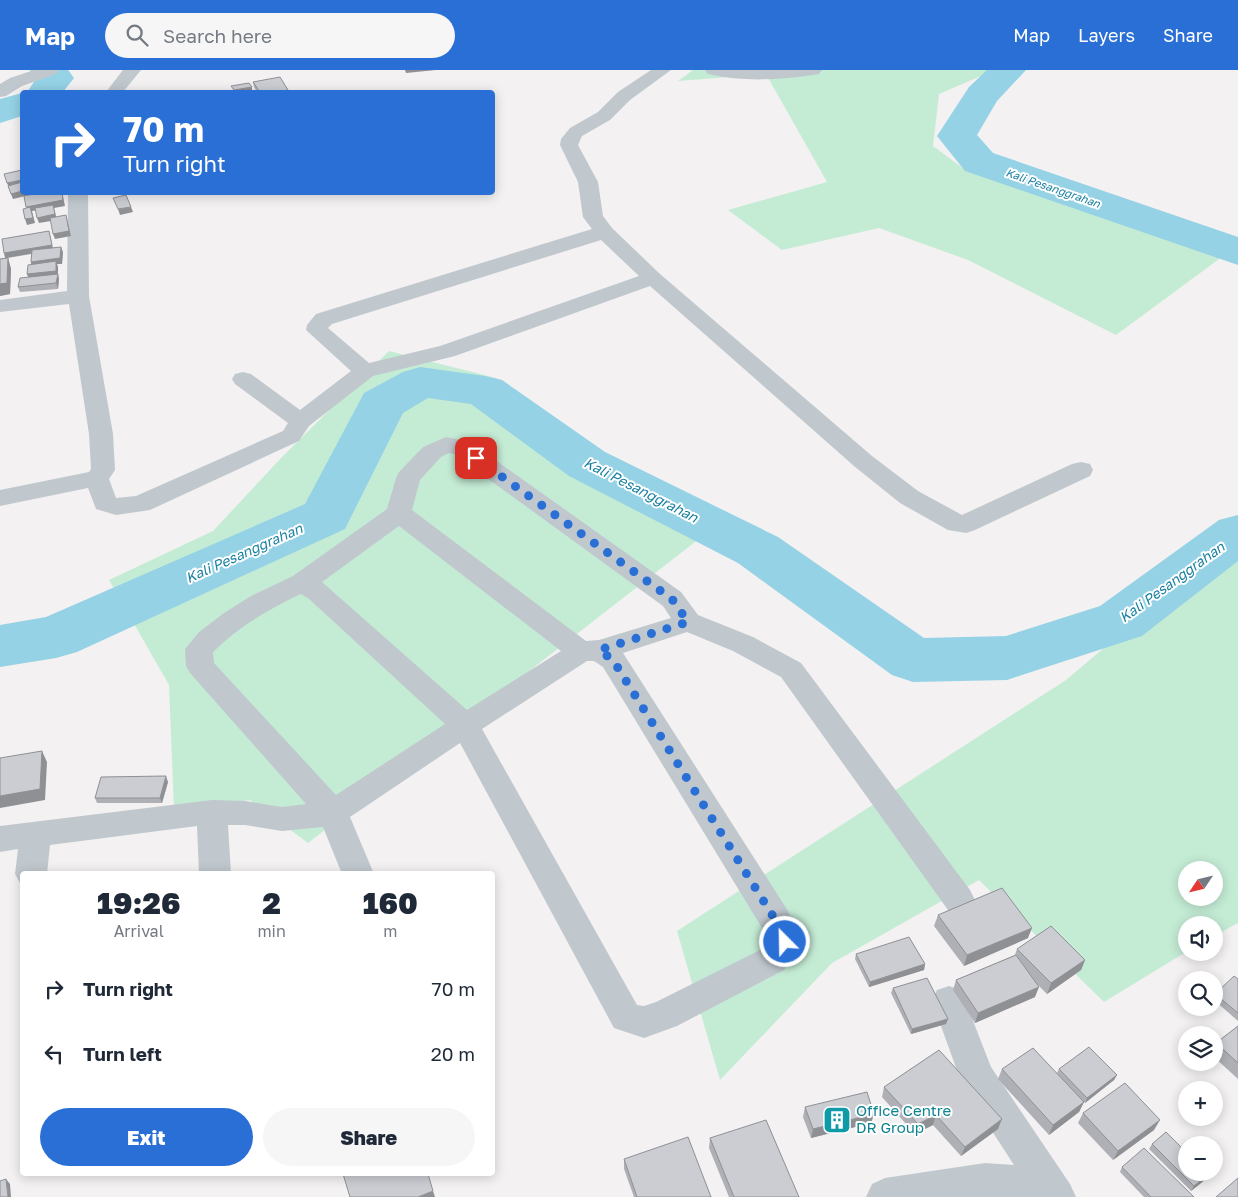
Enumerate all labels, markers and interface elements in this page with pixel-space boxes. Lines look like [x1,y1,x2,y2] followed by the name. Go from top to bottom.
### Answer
[105,13,455,58] search box
[25,21,75,50] text: Map
[123,21,151,49] icon: search
[163,24,272,47] text: Search here
[1013,24,1050,46] text: Map
[1078,24,1135,46] text: Layers
[1163,24,1213,46] text: Share
[123,108,204,150] text: 70 m
[40,110,105,175] icon: right
[123,150,226,177] text: Turn right
[1004,165,1103,211] water label: Kali Pesanggrahan
[455,437,497,479] pin
[462,444,490,472] icon: arrive
[581,453,702,526] water label: Kali Pesanggrahan
[183,519,306,586] water label: Kali Pesanggrahan
[1116,537,1229,625] water label: Kali Pesanggrahan
[1178,861,1222,906] north arrow
[1178,861,1223,1181] map controls
[97,885,180,921] text: 19:26
[262,885,281,921] text: 2
[363,885,418,921] text: 160
[758,915,810,967] position arrow
[1178,916,1223,961] button: sound
[114,921,164,941] text: Arrival
[257,921,286,941] text: min
[383,921,397,941] text: m
[1178,971,1223,1016] button: search
[40,975,68,1003] icon: right
[83,977,173,1000] text: Turn right
[432,977,475,1000] text: 70 m
[1178,1026,1223,1071] button: layers
[40,1040,68,1068] icon: left
[83,1042,162,1065] text: Turn left
[431,1042,475,1065] text: 20 m
[1178,1081,1223,1126] button: +
[856,1101,952,1136] place label: Office Centre DR Group
[822,1105,852,1135] building icon: Office Centre DR Group
[40,1108,253,1166] button: Exit
[263,1108,475,1166] button: Share
[1178,1136,1223,1181] button: −

